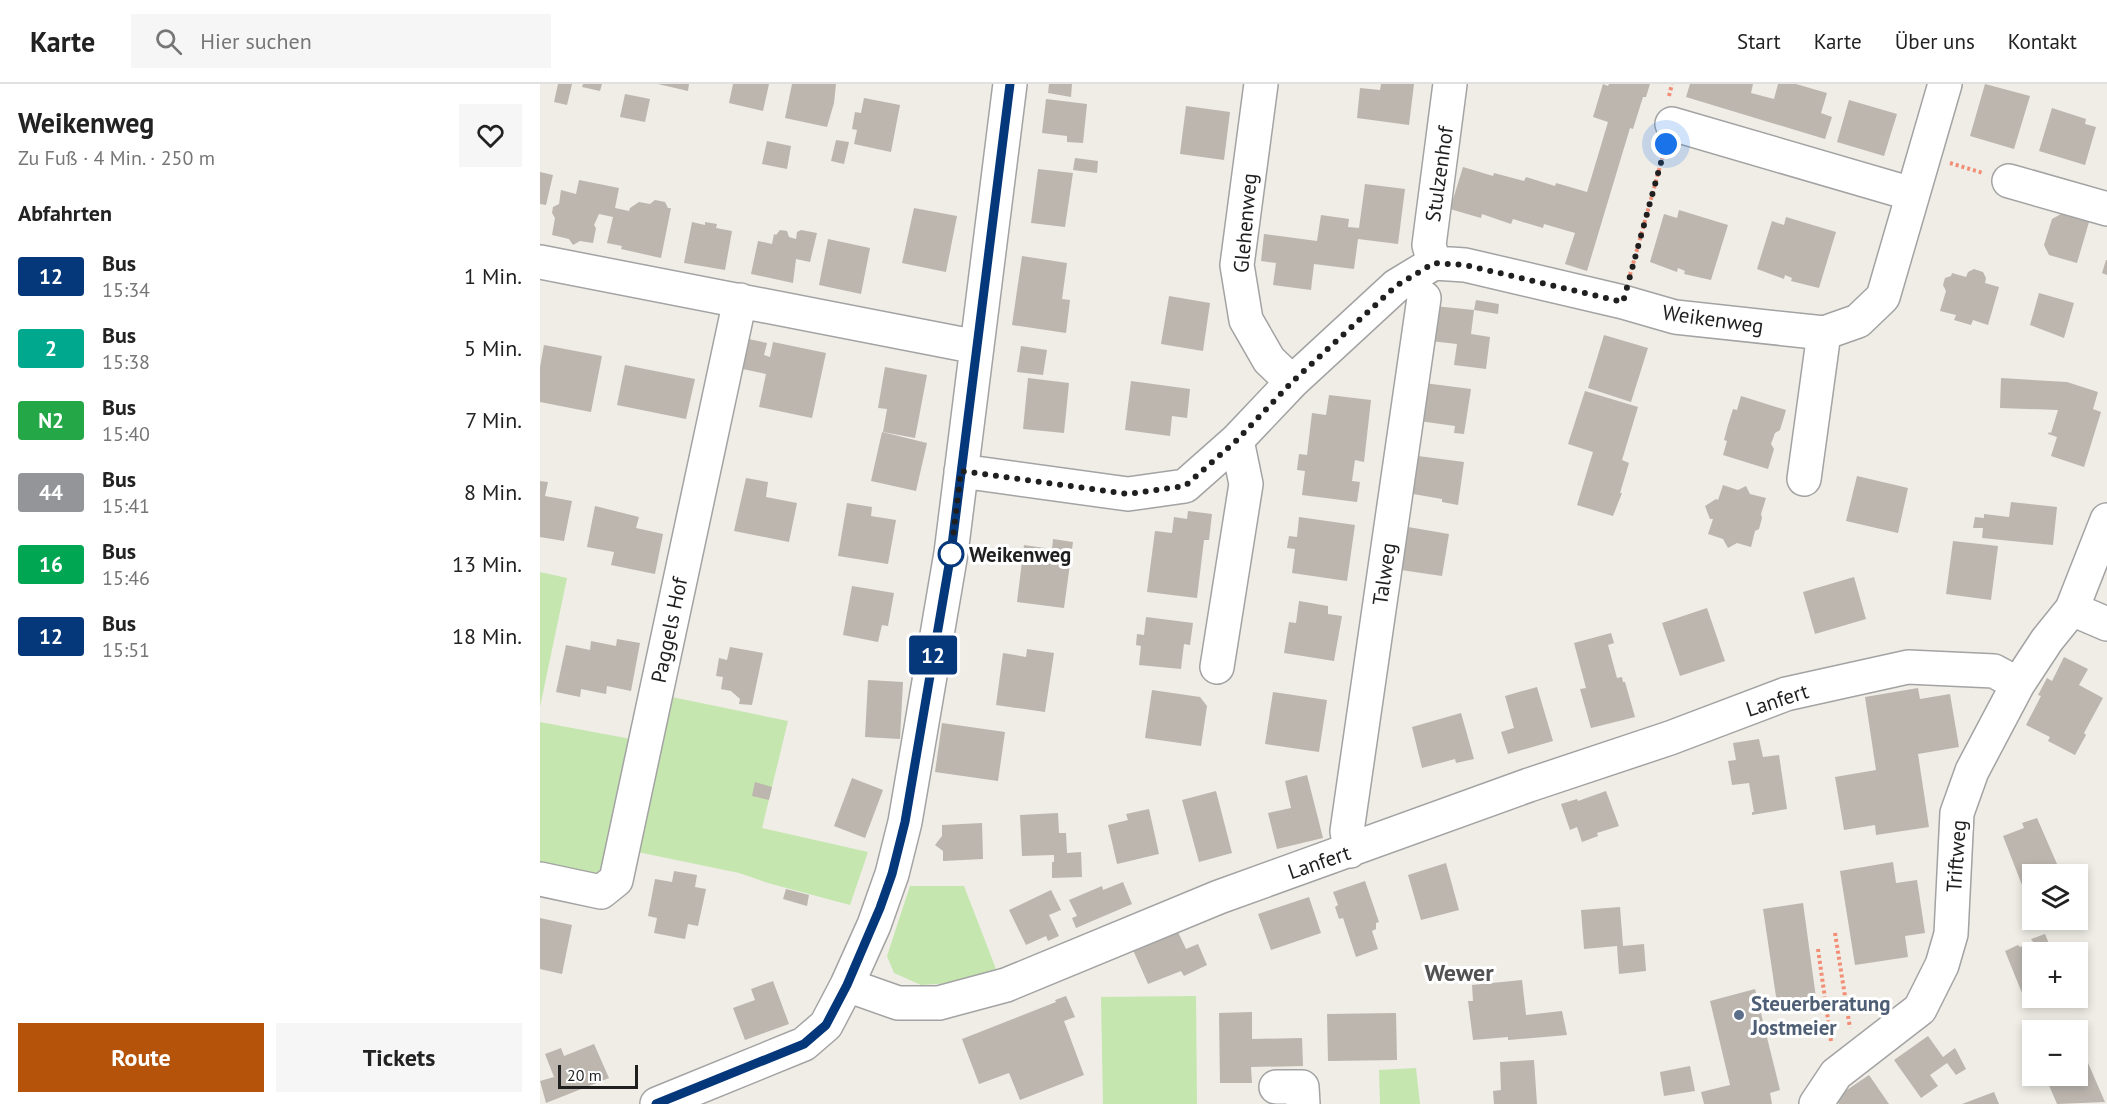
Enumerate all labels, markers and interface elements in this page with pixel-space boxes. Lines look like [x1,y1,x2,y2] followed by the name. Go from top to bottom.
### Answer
[131,14,551,68] search box
[30,23,95,60] text: Karte
[152,25,185,58] icon: search
[200,27,312,55] text: Hier suchen
[1737,28,1781,55] text: Start
[1814,28,1862,55] text: Karte
[1895,28,1975,55] text: Über uns
[2008,28,2077,55] text: Kontakt
[18,104,154,141] text: Weikenweg
[459,104,522,167] button: heart
[1419,123,1459,223] street label: Stulzenhof
[1651,129,1681,159] your location
[18,145,215,171] text: Zu Fuß · 4 Min. · 250 m
[1227,172,1263,274] street label: Glehenweg
[18,199,112,227] text: Abfahrten
[102,249,136,277] text: Bus
[464,262,522,290] text: 1 Min.
[39,263,63,290] text: 12
[102,277,150,303] text: 15:34
[1661,299,1765,339] street label: Weikenweg
[102,321,136,349] text: Bus
[464,334,522,362] text: 5 Min.
[45,335,57,362] text: 2
[102,349,150,375] text: 15:38
[102,393,136,421] text: Bus
[465,406,522,434] text: 7 Min.
[38,407,64,434] text: N2
[102,421,150,447] text: 15:40
[102,465,136,493] text: Bus
[464,478,522,506] text: 8 Min.
[39,479,63,506] text: 44
[102,493,150,519] text: 15:41
[102,537,136,565] text: Bus
[938,541,964,567] marker: Weikenweg
[969,541,1071,568] place label: Weikenweg
[1366,541,1402,607] street label: Talweg
[452,550,522,578] text: 13 Min.
[39,551,63,578] text: 16
[102,565,150,591] text: 15:46
[645,574,694,685] street label: Paggels Hof
[102,609,136,637] text: Bus
[452,622,522,650] text: 18 Min.
[39,623,63,650] text: 12
[906,636,960,674] line badge: 12
[102,637,150,663] text: 15:51
[921,642,945,669] text: 12
[1742,677,1812,723] street label: Lanfert
[1940,819,1972,893] street label: Triftweg
[1284,839,1354,885] street label: Lanfert
[2022,864,2088,1086] map controls
[2022,864,2088,930] button: layers
[2022,942,2088,1008] button: +
[1424,957,1494,988] district label: Wewer
[1750,990,1890,1041] place label: Steuerberatung Jostmeier
[1732,1008,1746,1022] marker: Steuerberatung Jostmeier
[2022,1020,2088,1086] button: −
[18,1023,264,1092] button: Route
[276,1023,522,1092] button: Tickets
[558,1062,638,1090] scale bar
[567,1065,602,1085] text: 20 m

